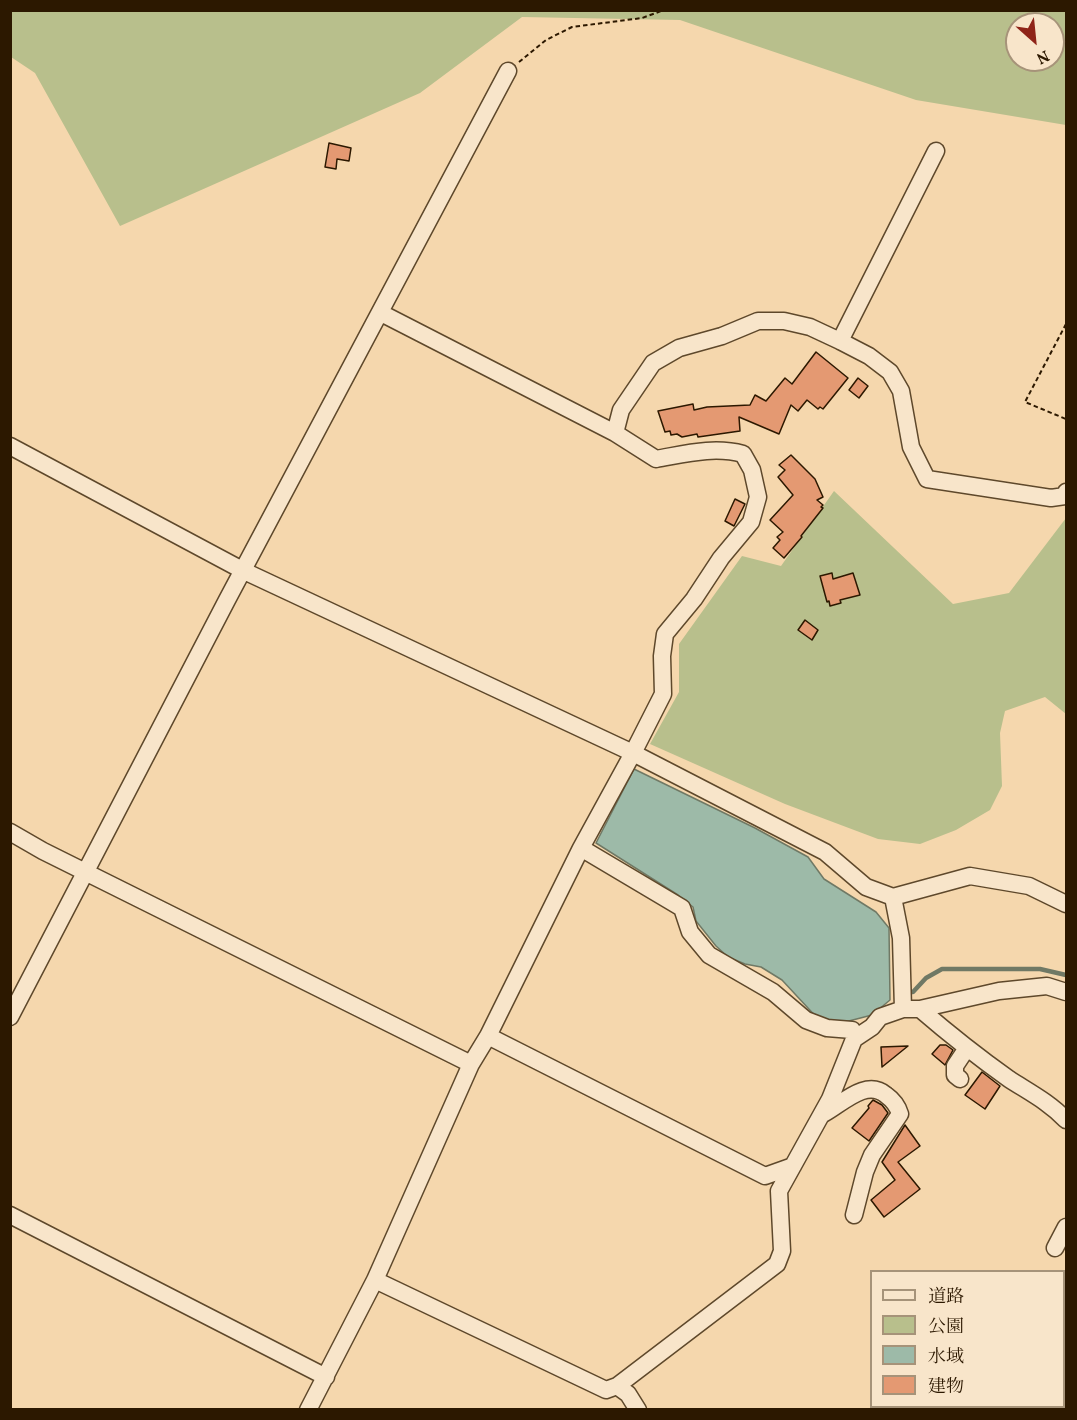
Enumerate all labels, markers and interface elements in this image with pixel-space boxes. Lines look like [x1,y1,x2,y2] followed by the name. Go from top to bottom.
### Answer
[1005,12,1065,72] north arrow
[1032,44,1052,69] text: N
[870,1270,1065,1408] legend
[928,1285,964,1310] text: 道路
[928,1315,964,1340] text: 公園
[928,1345,964,1370] text: 水域
[928,1375,964,1400] text: 建物

